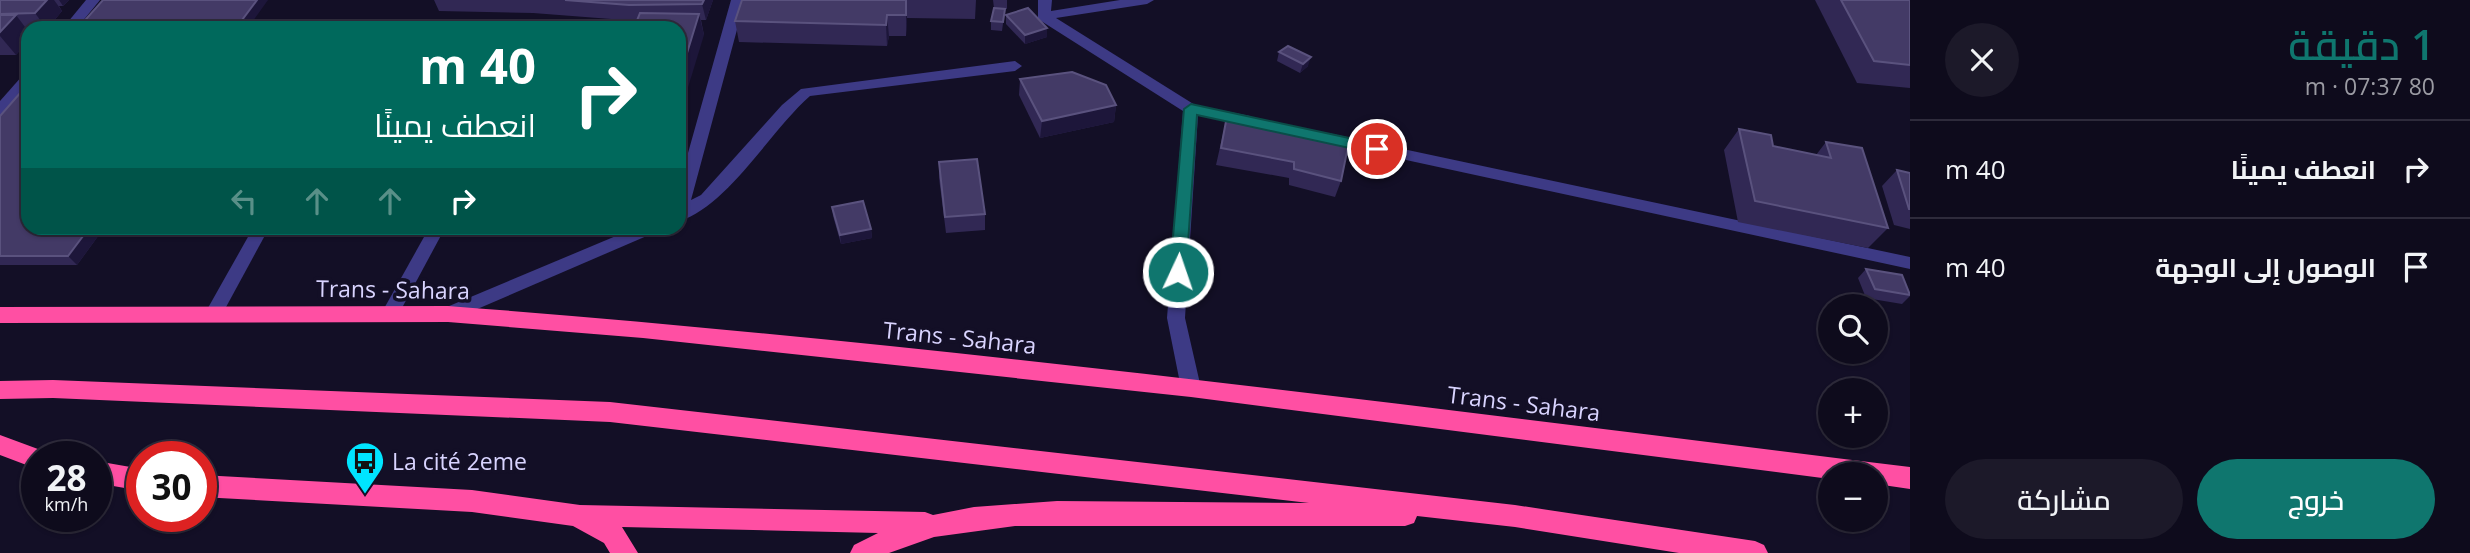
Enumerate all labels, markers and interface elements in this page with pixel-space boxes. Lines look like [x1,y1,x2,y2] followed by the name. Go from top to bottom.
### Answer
[2288,15,2435,72] text: 1 دقيقة
[1945,23,2019,97] button: close
[419,32,536,98] text: 40 m
[560,49,651,140] icon: right
[2305,70,2435,102] text: 80 m · 07:37
[374,103,536,146] text: انعطف يمينًا
[1347,119,1407,179] pin
[1358,130,1396,168] icon: arrive
[2397,150,2435,188] icon: right
[1945,151,2006,187] text: 40 m
[2231,151,2376,187] text: انعطف يمينًا
[225,182,263,220] icon: left
[298,182,336,220] icon: ahead
[371,182,409,220] icon: ahead
[444,182,482,220] icon: right
[1141,235,1215,309] position arrow
[2397,248,2435,286] icon: arrive
[1945,249,2006,285] text: 40 m
[2155,249,2376,285] text: الوصول إلى الوجهة
[316,272,470,306] street label: Trans - Sahara
[1818,294,1888,532] map controls
[1818,294,1888,364] button: search
[882,313,1038,361] street label: Trans - Sahara
[1446,378,1602,428] street label: Trans - Sahara
[1818,378,1888,448] button: +
[344,440,386,495] bus stop icon: La cité 2eme
[126,441,217,532] speed limit sign: 30
[392,445,527,477] place label: La cité 2eme
[46,454,87,501] text: 28
[1945,459,2183,539] button: مشاركة
[2197,459,2435,539] button: خروج
[1818,462,1888,532] button: −
[45,492,88,516] text: km/h

